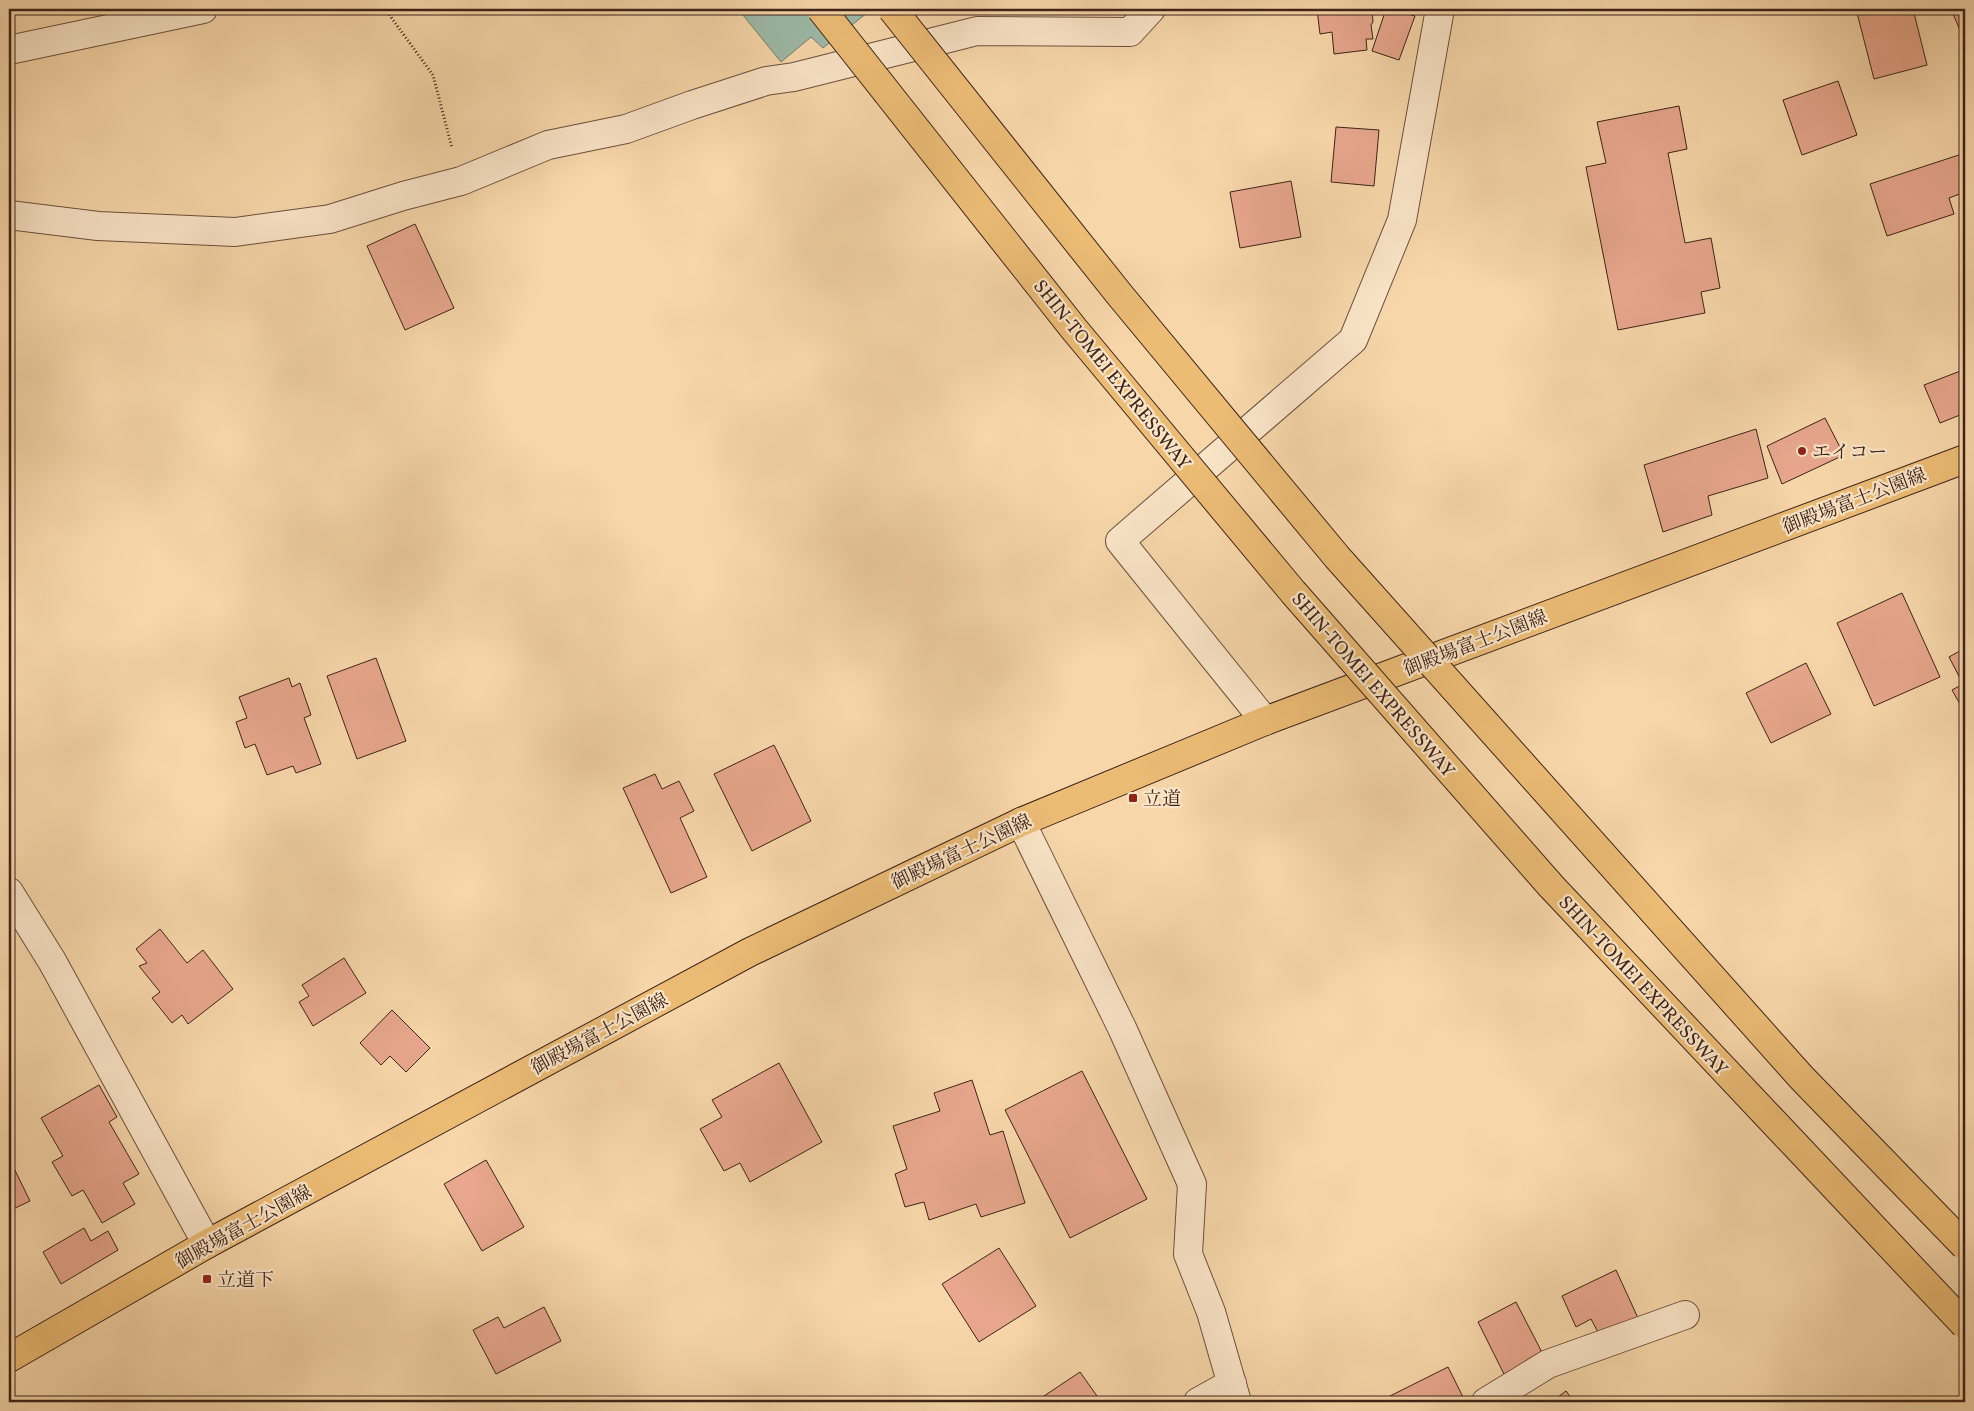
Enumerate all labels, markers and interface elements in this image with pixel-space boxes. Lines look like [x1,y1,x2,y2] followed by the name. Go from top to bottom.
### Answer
[1027,275,1196,476] street label: SHIN-TOMEI EXPRESSWAY
[1812,440,1887,466] place label: エイコー
[1796,445,1808,457] marker: エイコー
[1779,462,1930,541] street label: 御殿場富士公園線
[1285,587,1460,784] street label: SHIN-TOMEI EXPRESSWAY
[1400,604,1551,683] street label: 御殿場富士公園線
[1143,787,1181,813] place label: 立道
[1127,792,1139,804] marker: 立道
[887,809,1036,897] street label: 御殿場富士公園線
[1552,891,1733,1082] street label: SHIN-TOMEI EXPRESSWAY
[527,988,673,1082] street label: 御殿場富士公園線
[171,1180,317,1276] street label: 御殿場富士公園線
[217,1268,274,1294] place label: 立道下
[201,1273,213,1285] marker: 立道下

